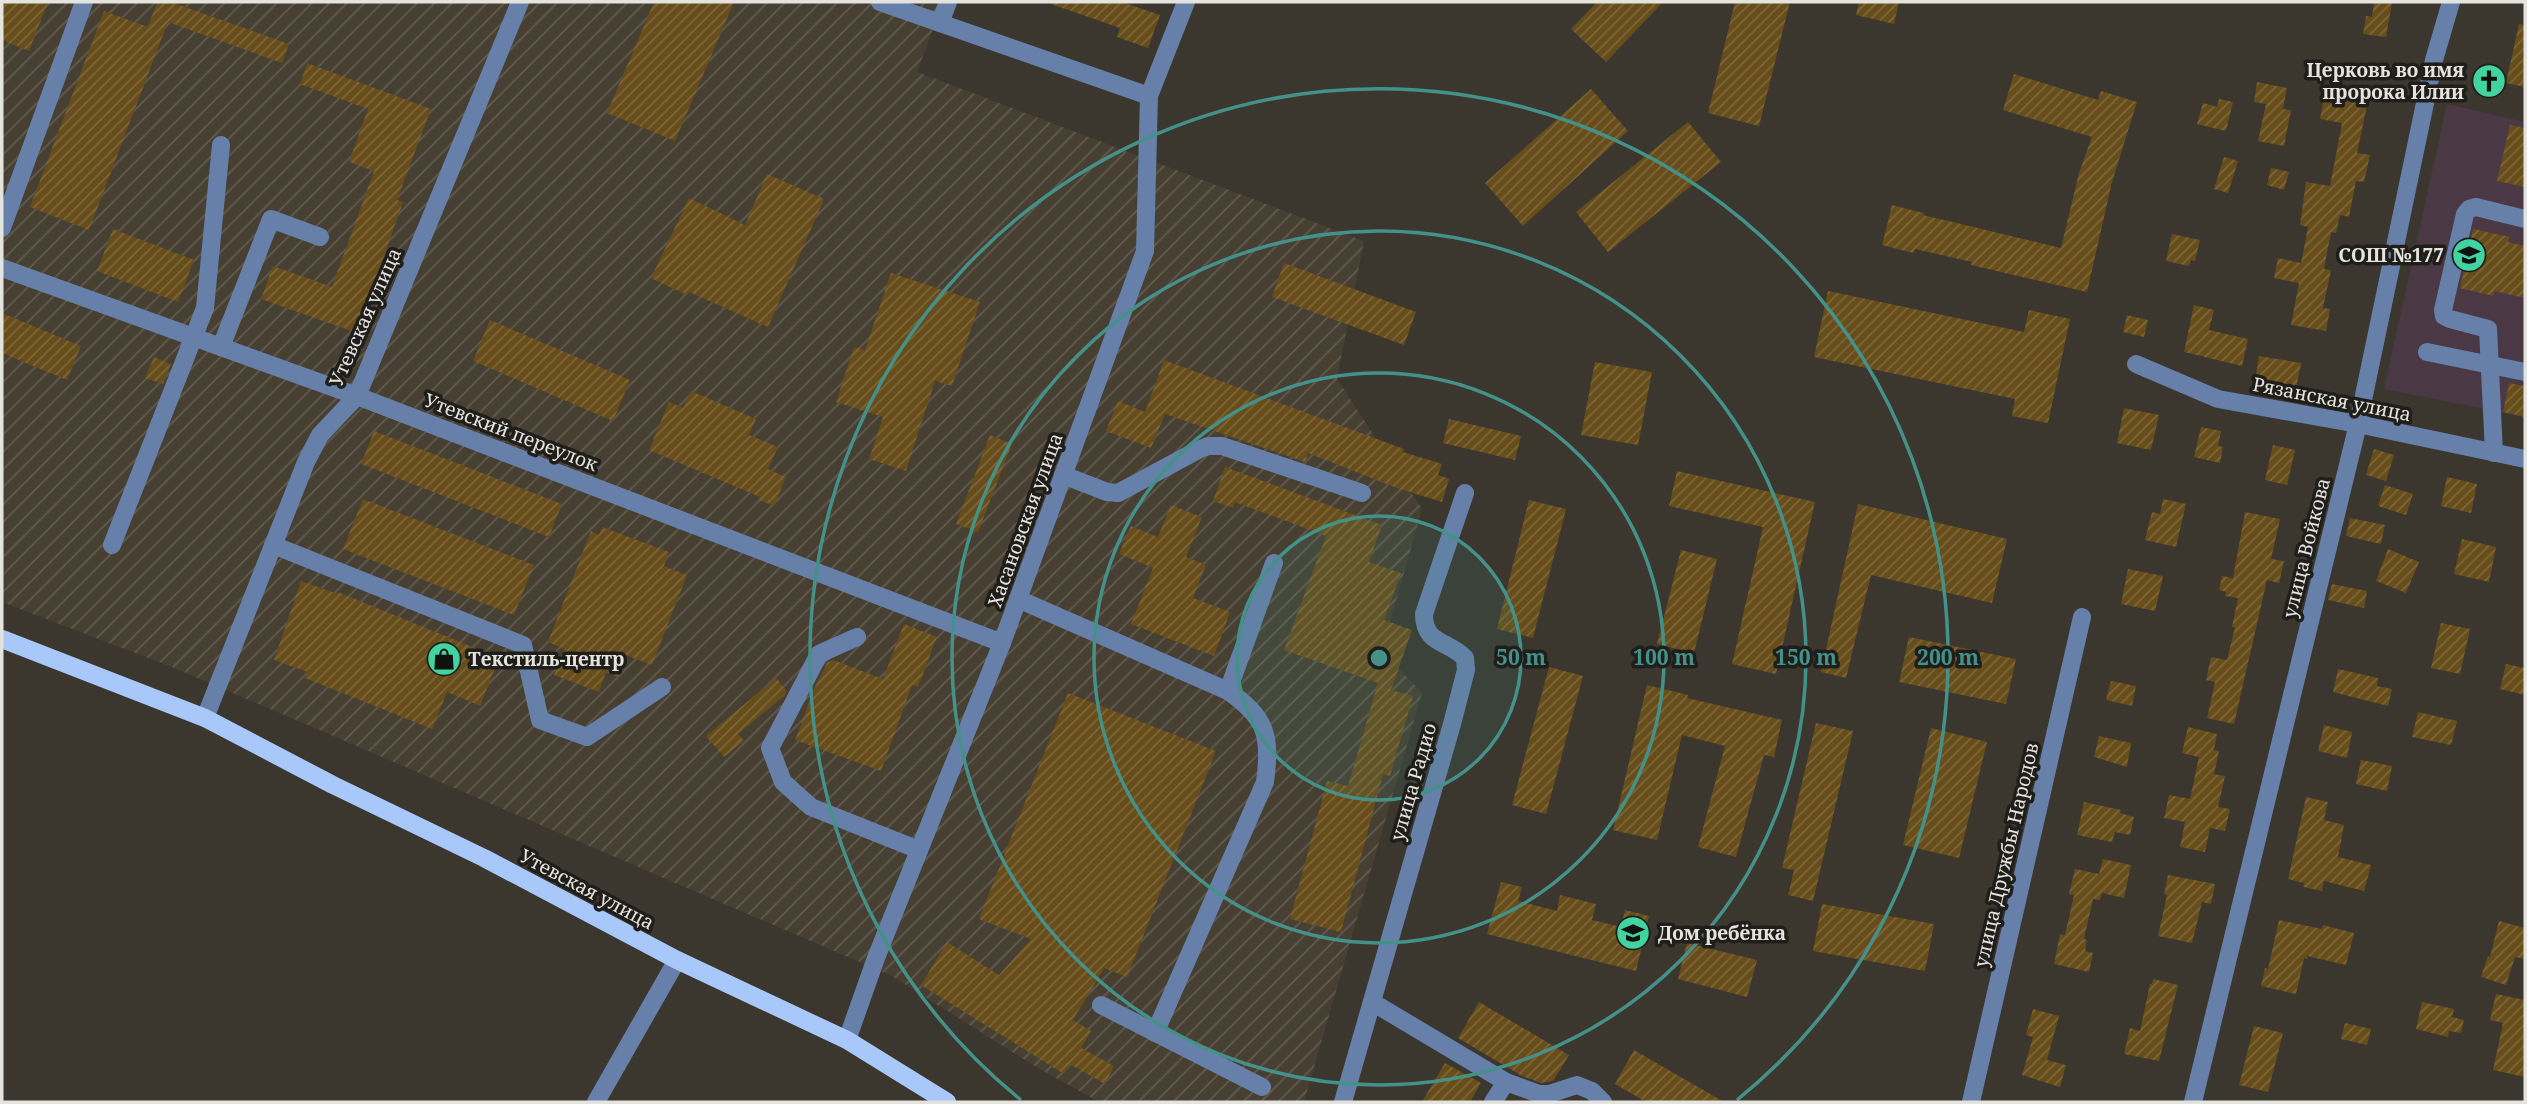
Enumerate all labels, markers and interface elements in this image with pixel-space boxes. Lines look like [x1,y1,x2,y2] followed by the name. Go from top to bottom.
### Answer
[2306,57,2464,105] place label: Церковь во имя пророка Илии
[2470,62,2508,100] church icon: Церковь во имя пророка Илии
[2450,236,2488,274] school or university icon: СОШ №177
[2339,242,2444,268] place label: СОШ №177
[323,244,407,390] street label: Утевская улица
[2251,371,2413,427] street label: Рязанская улица
[420,387,602,477] street label: Утевский переулок
[981,429,1069,611] street label: Хасановская улица
[2276,475,2336,621] street label: улица Войкова
[425,640,463,678] shop icon: Текстиль-центр
[1496,643,1546,671] text: 50 m
[1633,643,1695,671] text: 100 m
[1775,643,1837,671] text: 150 m
[1917,643,1979,671] text: 200 m
[468,646,624,672] place label: Текстиль-центр
[1367,646,1391,670] centre of rings
[1384,720,1442,844] street label: улица Радио
[1967,740,2045,970] street label: улица Дружбы Народов
[515,843,659,935] street label: Утевская улица
[1614,914,1652,952] school or university icon: Дом ребёнка
[1658,920,1786,946] place label: Дом ребёнка

